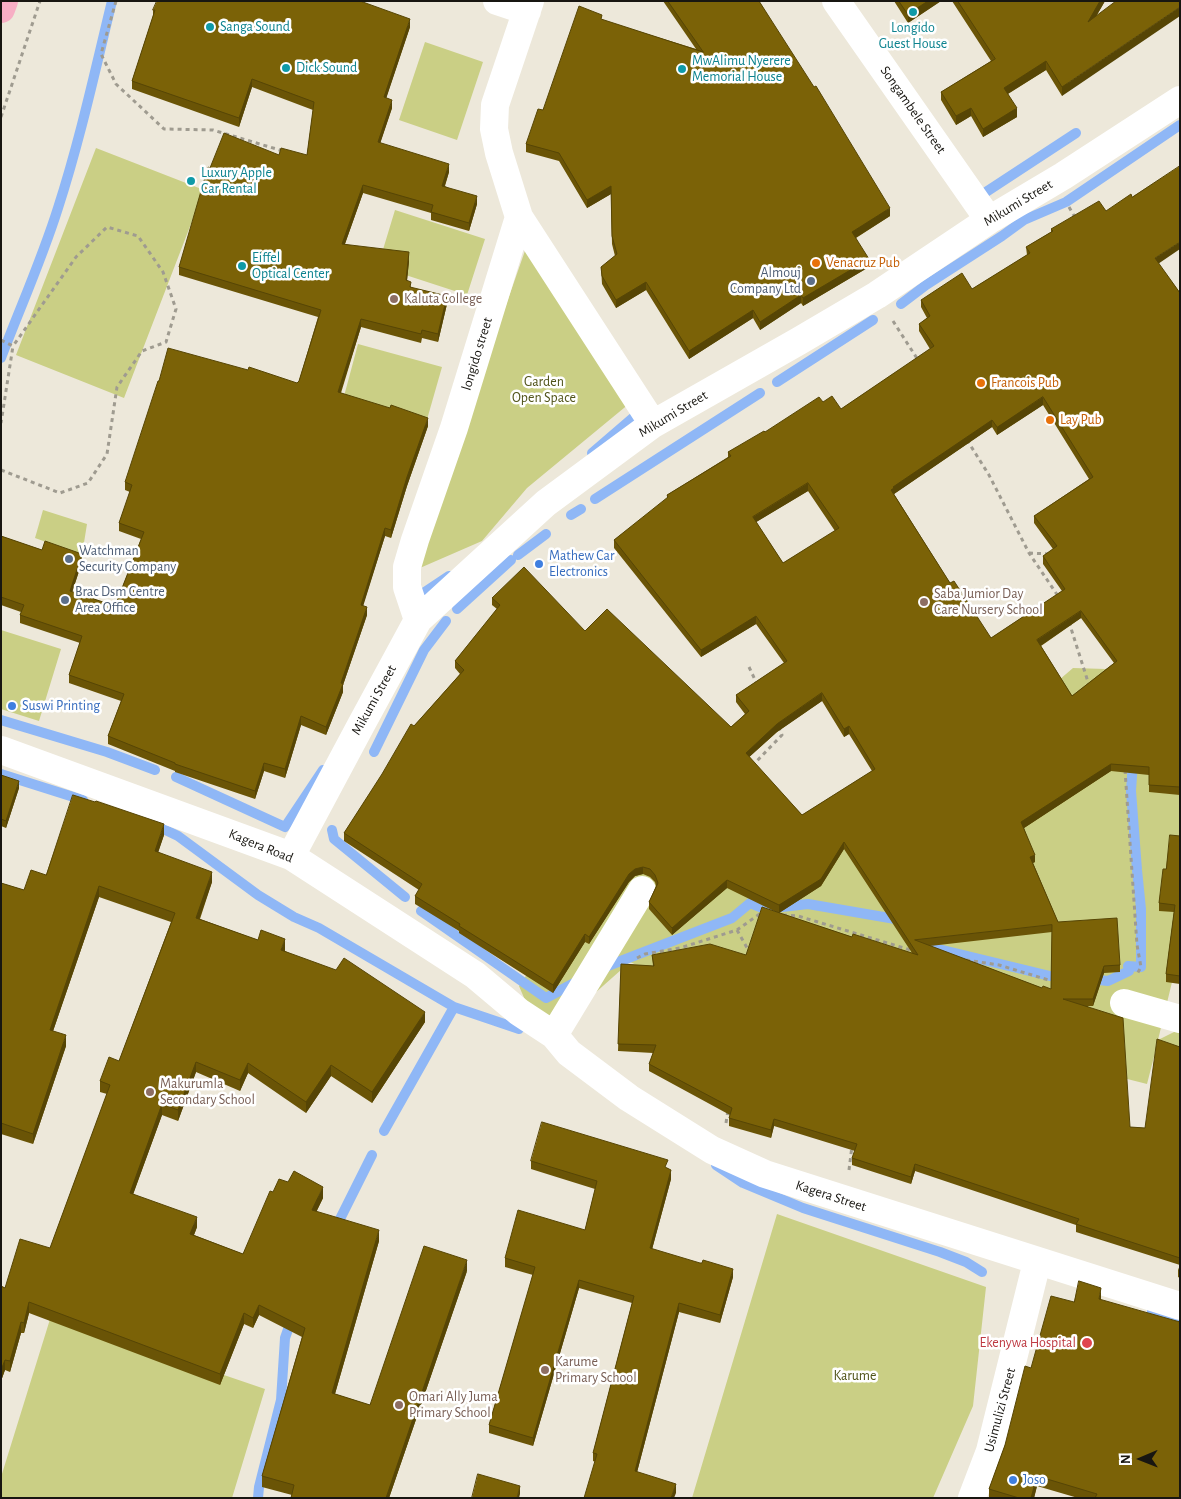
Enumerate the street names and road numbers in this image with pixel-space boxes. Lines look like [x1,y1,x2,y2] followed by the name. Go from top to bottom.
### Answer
[877,63,949,157] street label: Songambele Street
[980,176,1056,230] street label: Mikumi Street
[458,315,496,393] street label: longido street
[635,387,711,441] street label: Mikumi Street
[348,662,400,738] street label: Mikumi Street
[226,825,296,867] street label: Kagera Road
[794,1177,868,1215] street label: Kagera Street
[981,1366,1019,1454] street label: Usimulizi Street

